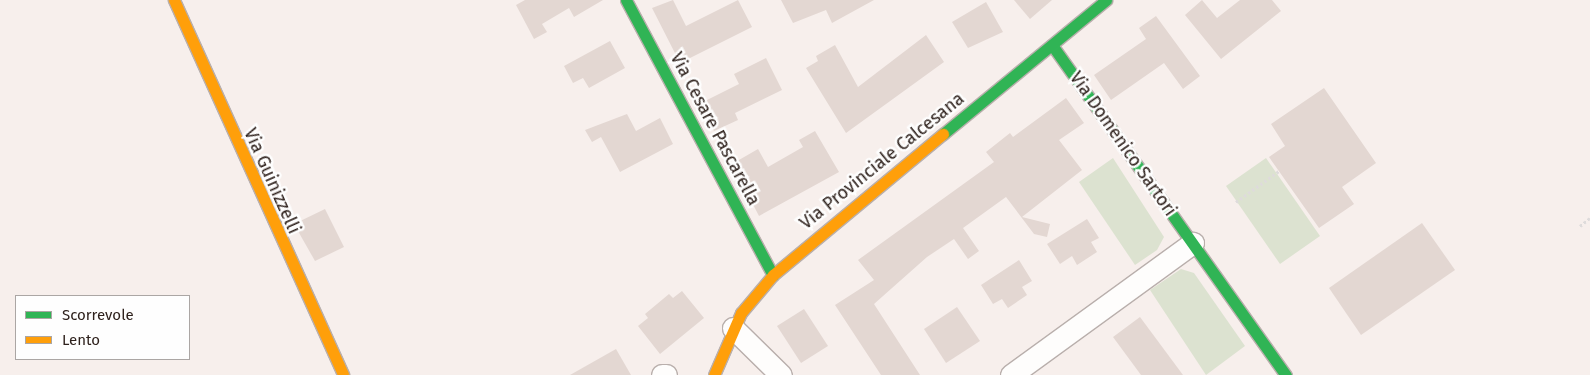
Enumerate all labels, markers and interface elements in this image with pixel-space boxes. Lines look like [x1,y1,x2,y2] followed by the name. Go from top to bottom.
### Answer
[665,49,765,209] street label: Via Cesare Pascarella
[1065,68,1181,220] street label: Via Domenico Sartori
[795,88,969,234] street label: Via Provinciale Calcesana
[239,125,305,237] street label: Via Guinizzelli
[15,295,190,360] legend
[62,306,134,324] text: Scorrevole
[62,331,100,349] text: Lento

